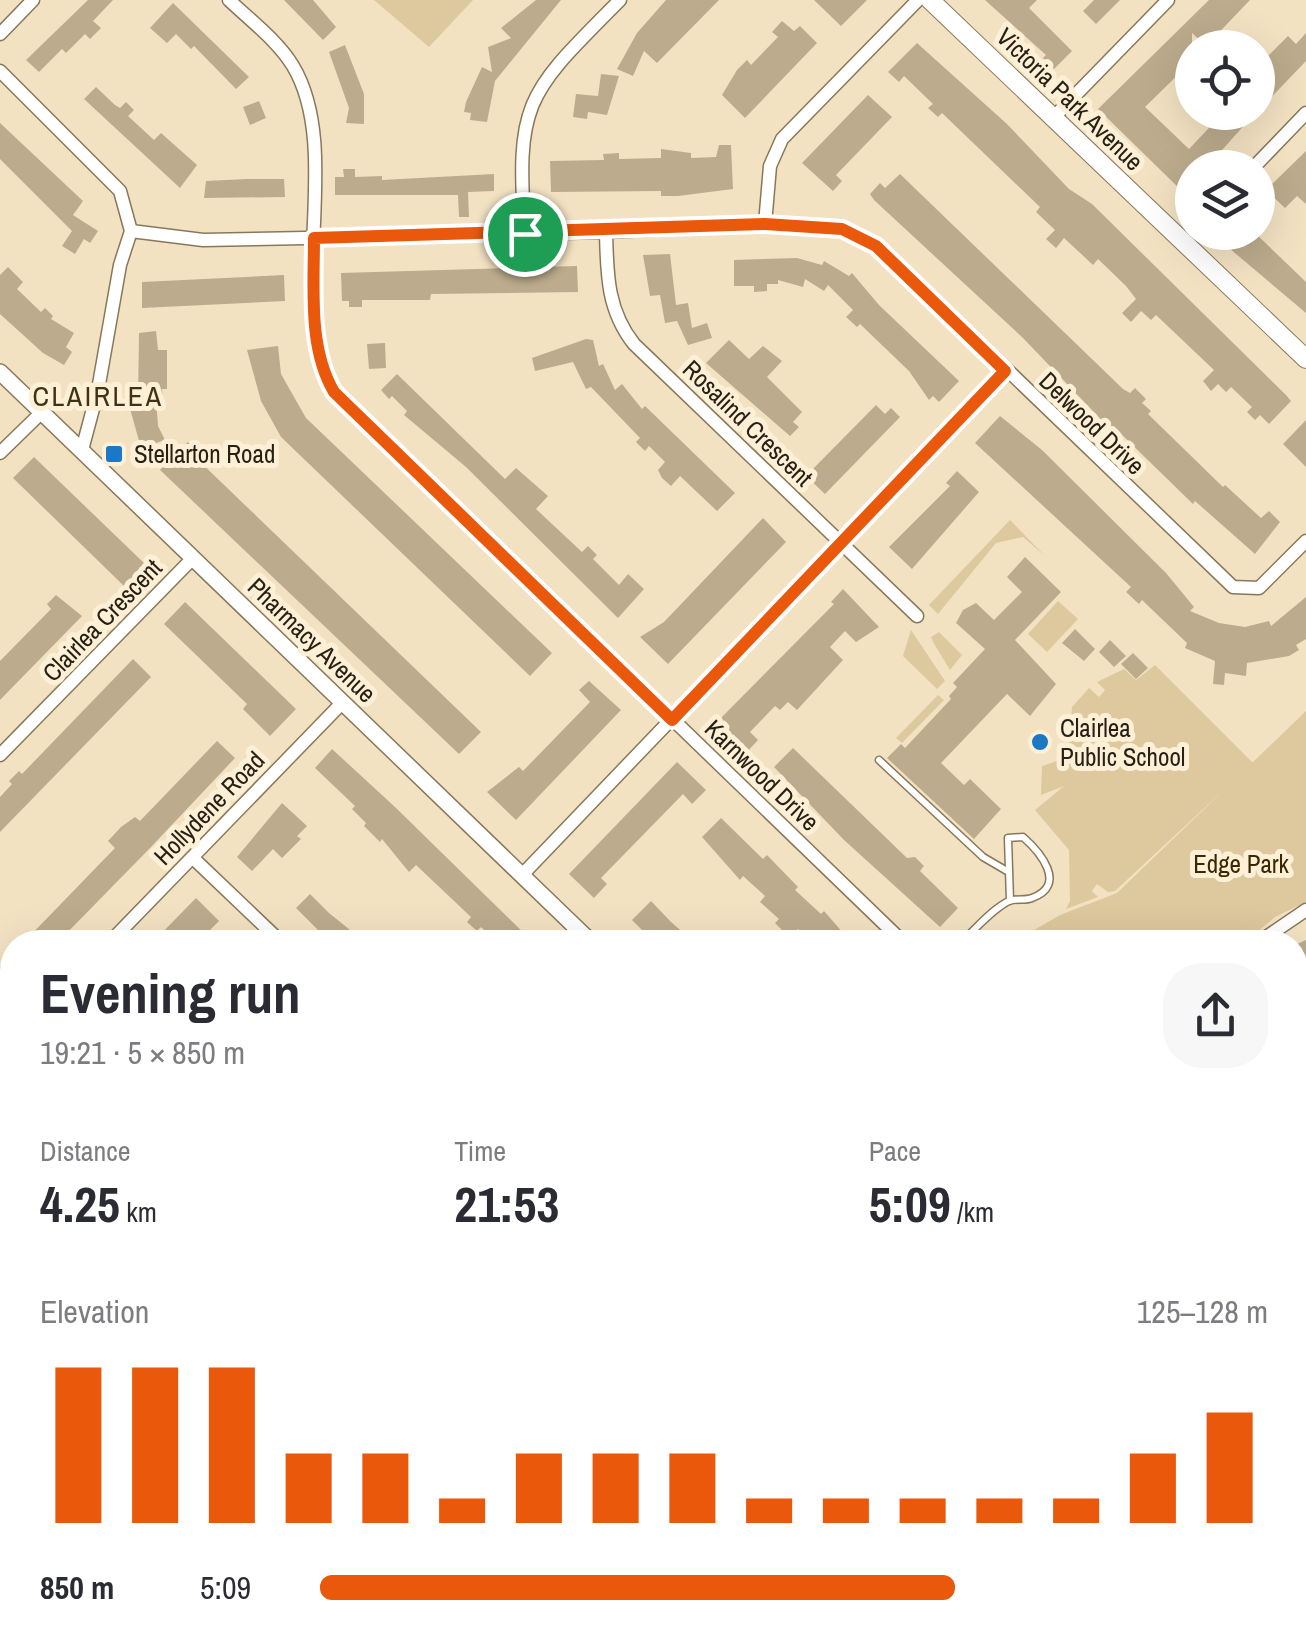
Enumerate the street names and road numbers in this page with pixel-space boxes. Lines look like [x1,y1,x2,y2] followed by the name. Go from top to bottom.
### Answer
[989,20,1151,178] street label: Victoria Park Avenue
[676,352,821,494] street label: Rosalind Crescent
[1032,364,1152,482] street label: Delwood Drive
[35,551,169,689] street label: Clairlea Crescent
[240,570,384,710] street label: Pharmacy Avenue
[697,712,827,838] street label: Karnwood Drive
[146,744,272,872] street label: Hollydene Road

